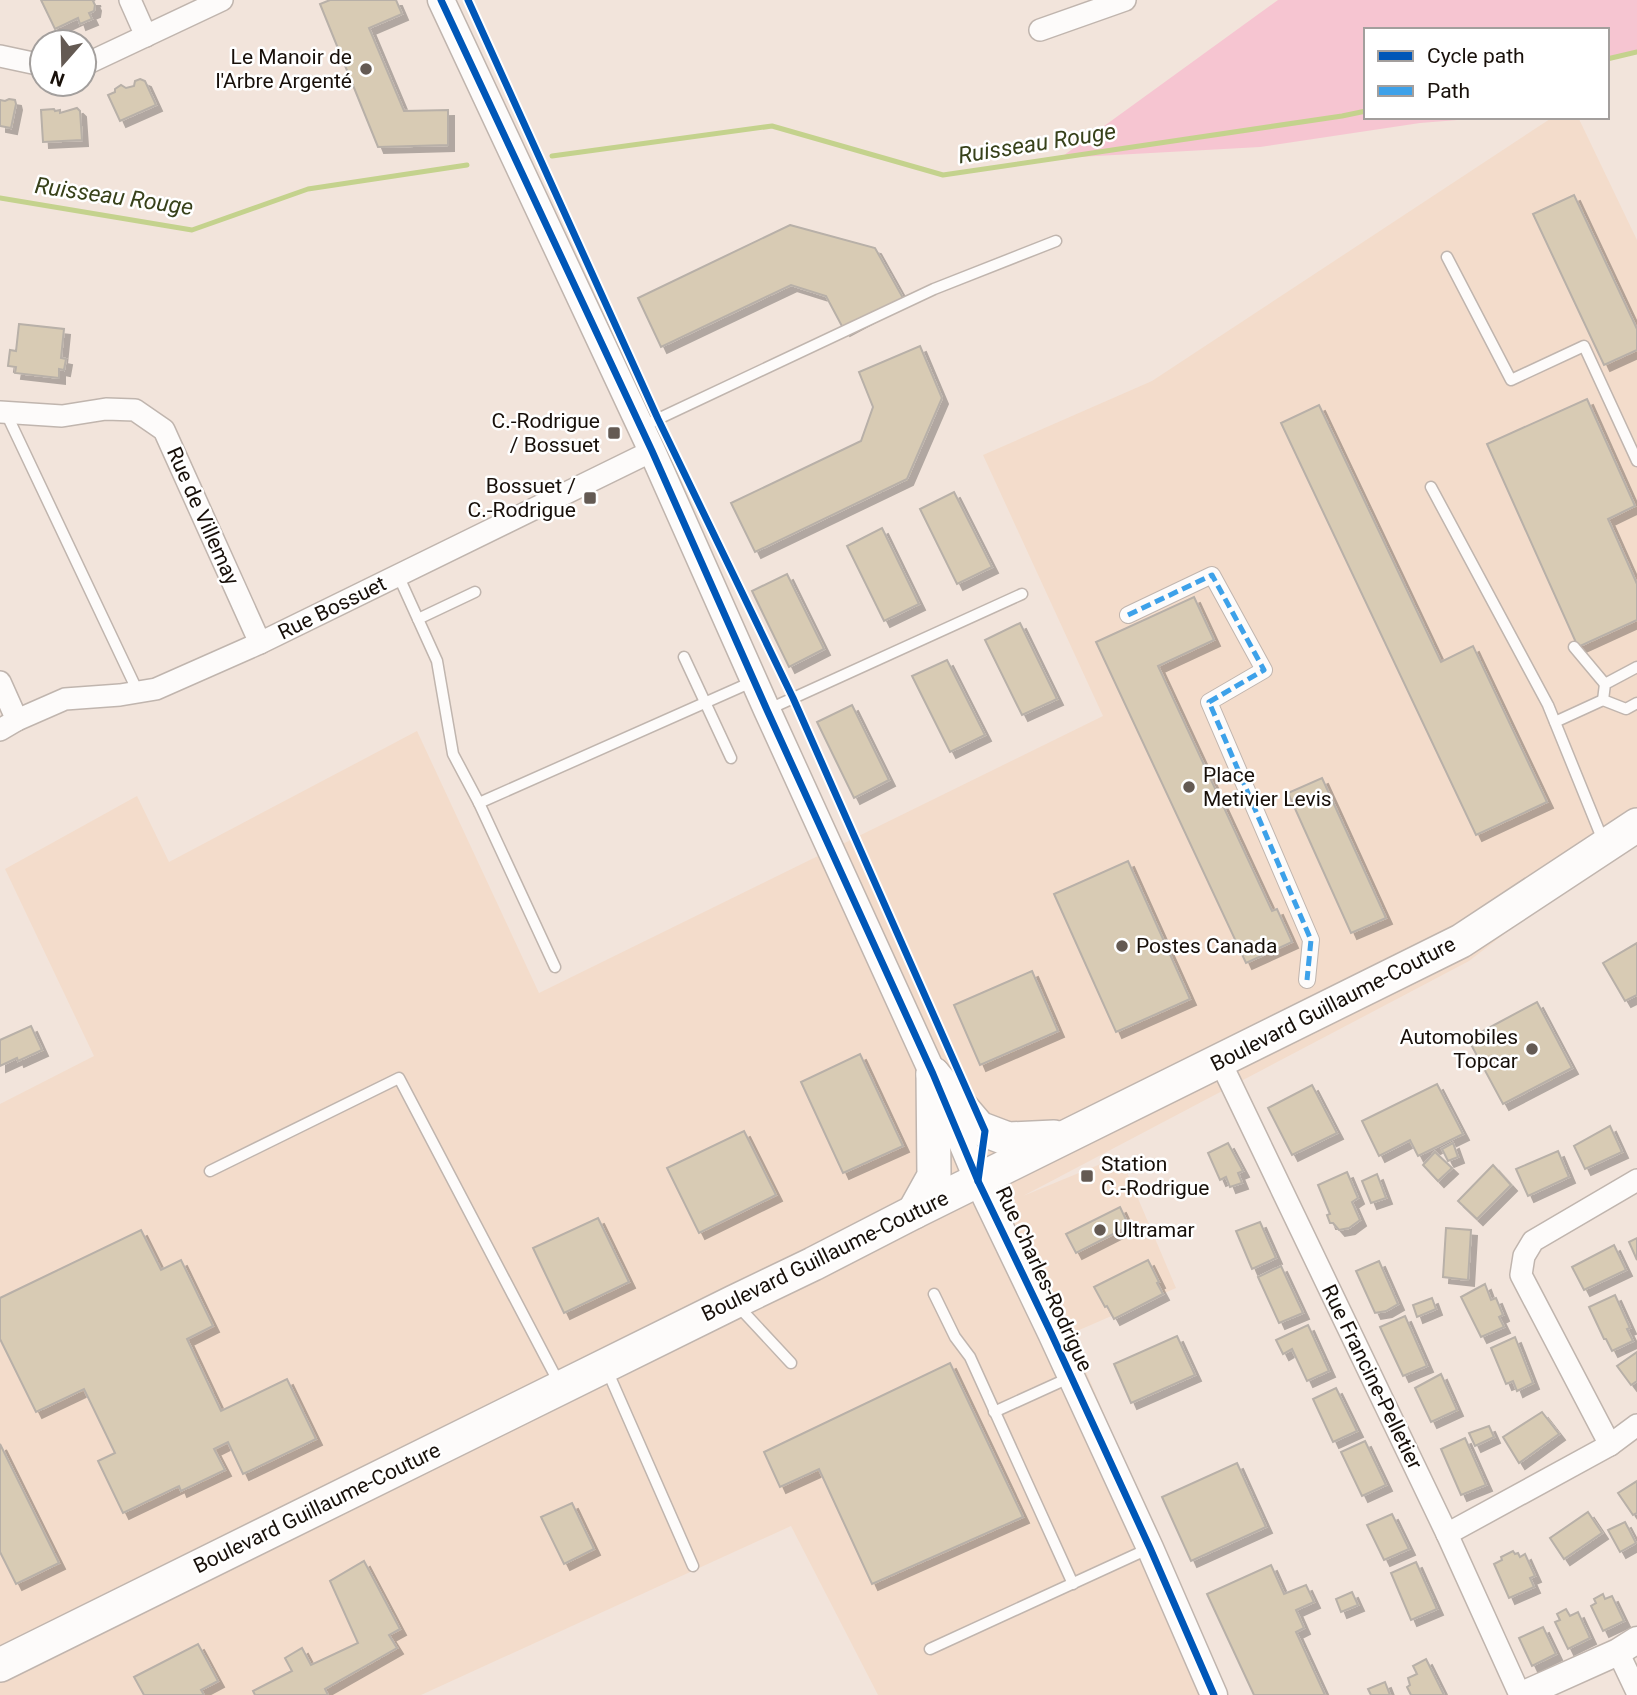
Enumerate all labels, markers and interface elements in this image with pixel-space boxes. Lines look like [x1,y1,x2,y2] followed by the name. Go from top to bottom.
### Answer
[28,28,98,98] north arrow
[1364,28,1609,119] legend
[1427,44,1525,68] text: Cycle path
[215,45,352,93] place label: Le Manoir de l'Arbre Argenté
[358,61,374,77] marker: Le Manoir de l'Arbre Argenté
[47,65,68,92] text: N
[1427,79,1470,103] text: Path
[956,118,1118,169] water label: Ruisseau Rouge
[33,172,195,221] water label: Ruisseau Rouge
[492,409,600,457] place label: C.-Rodrigue / Bossuet
[606,425,622,441] marker: C.-Rodrigue / Bossuet
[162,443,244,589] street label: Rue de Villemay
[468,474,576,522] place label: Bossuet / C.-Rodrigue
[582,490,598,506] marker: Bossuet / C.-Rodrigue
[274,571,390,644] street label: Rue Bossuet
[1203,763,1332,811] place label: Place Metivier Levis
[1181,779,1197,795] marker: Place Metivier Levis
[1207,932,1459,1076] street label: Boulevard Guillaume-Couture
[1136,934,1277,958] place label: Postes Canada
[1114,938,1130,954] marker: Postes Canada
[1400,1025,1518,1073] place label: Automobiles Topcar
[1524,1041,1540,1057] marker: Automobiles Topcar
[1101,1152,1210,1200] place label: Station C.-Rodrigue
[1079,1168,1095,1184] marker: Station C.-Rodrigue
[991,1183,1097,1375] street label: Rue Charles-Rodrigue
[698,1186,952,1326] street label: Boulevard Guillaume-Couture
[1114,1218,1195,1242] place label: Ultramar
[1092,1222,1108,1238] marker: Ultramar
[1317,1281,1427,1473] street label: Rue Francine-Pelletier
[190,1438,444,1578] street label: Boulevard Guillaume-Couture

